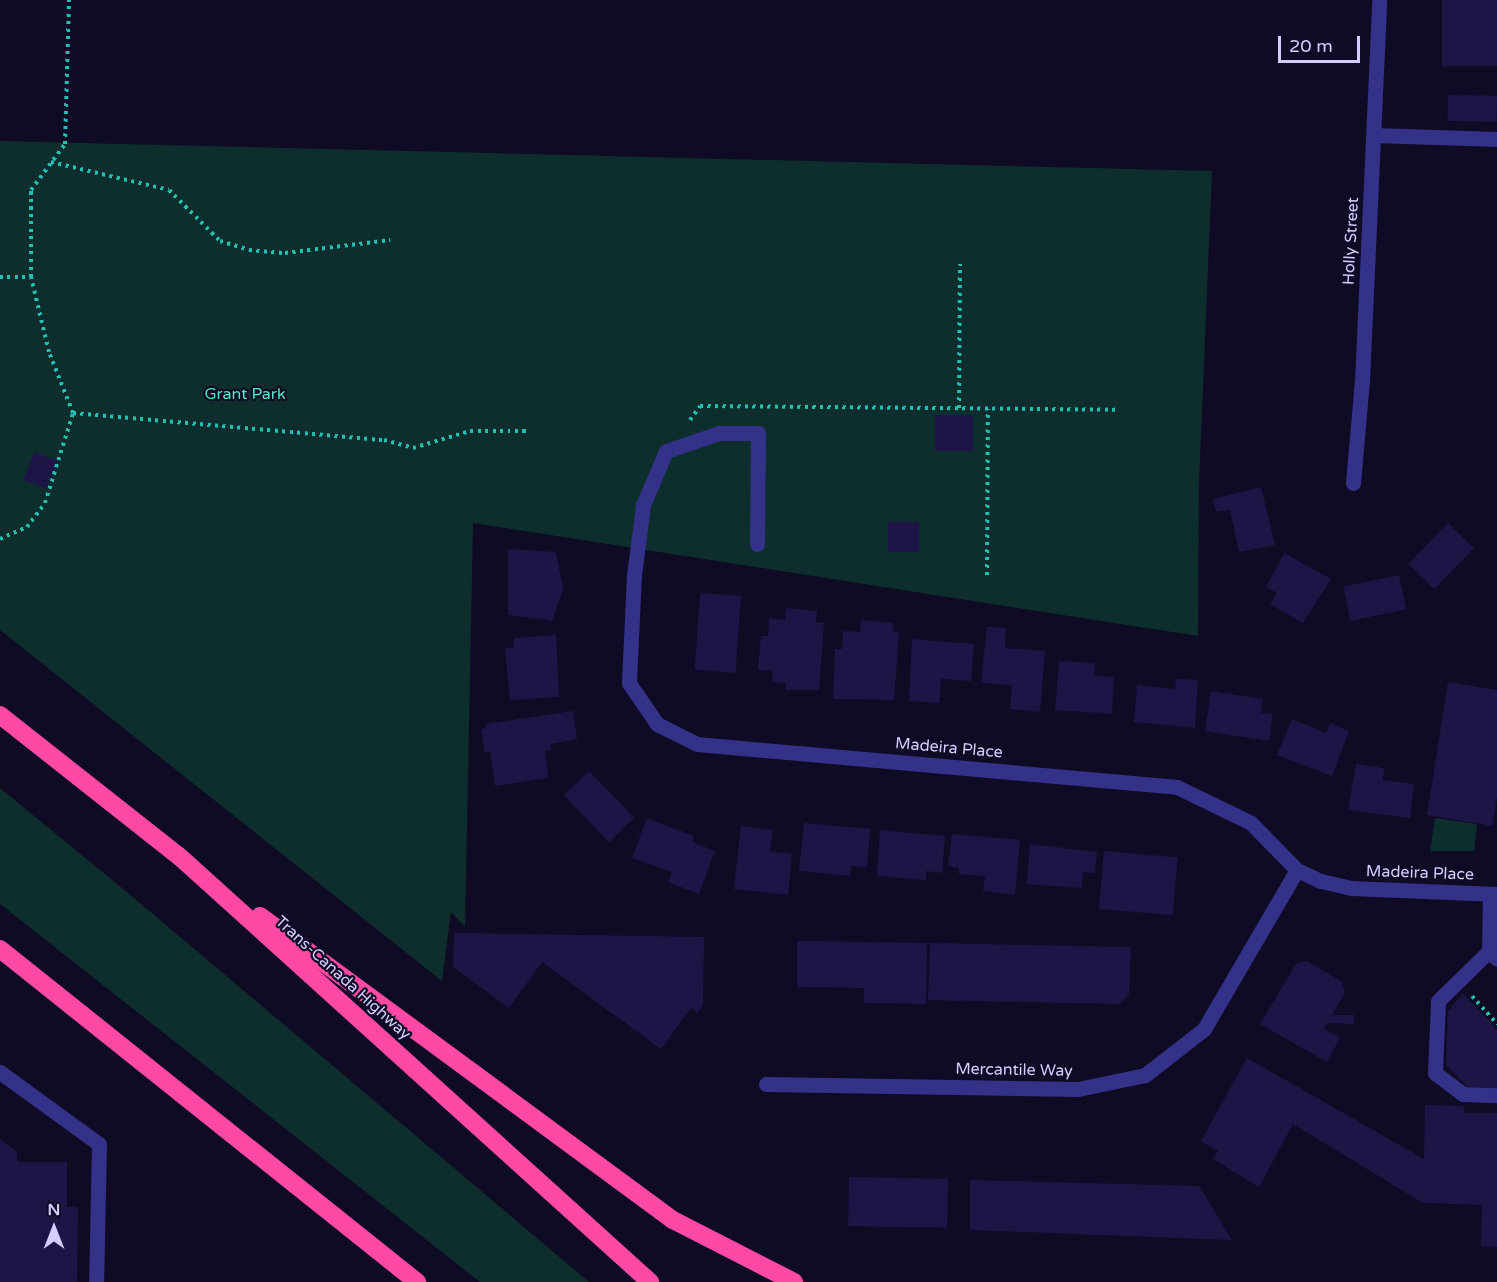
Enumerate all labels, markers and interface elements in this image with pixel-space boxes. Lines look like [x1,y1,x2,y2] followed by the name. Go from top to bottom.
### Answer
[1281,24,1364,62] scale bar
[1289,35,1333,57] text: 20 m
[1339,197,1363,285] street label: Holly Street
[204,384,286,404] park label: Grant Park
[894,734,1004,762] street label: Madeira Place
[1366,862,1474,884] street label: Madeira Place
[271,912,415,1044] street label: Trans-Canada Highway
[955,1059,1073,1081] street label: Mercantile Way
[24,1198,84,1258] north arrow
[48,1200,60,1220] text: N

